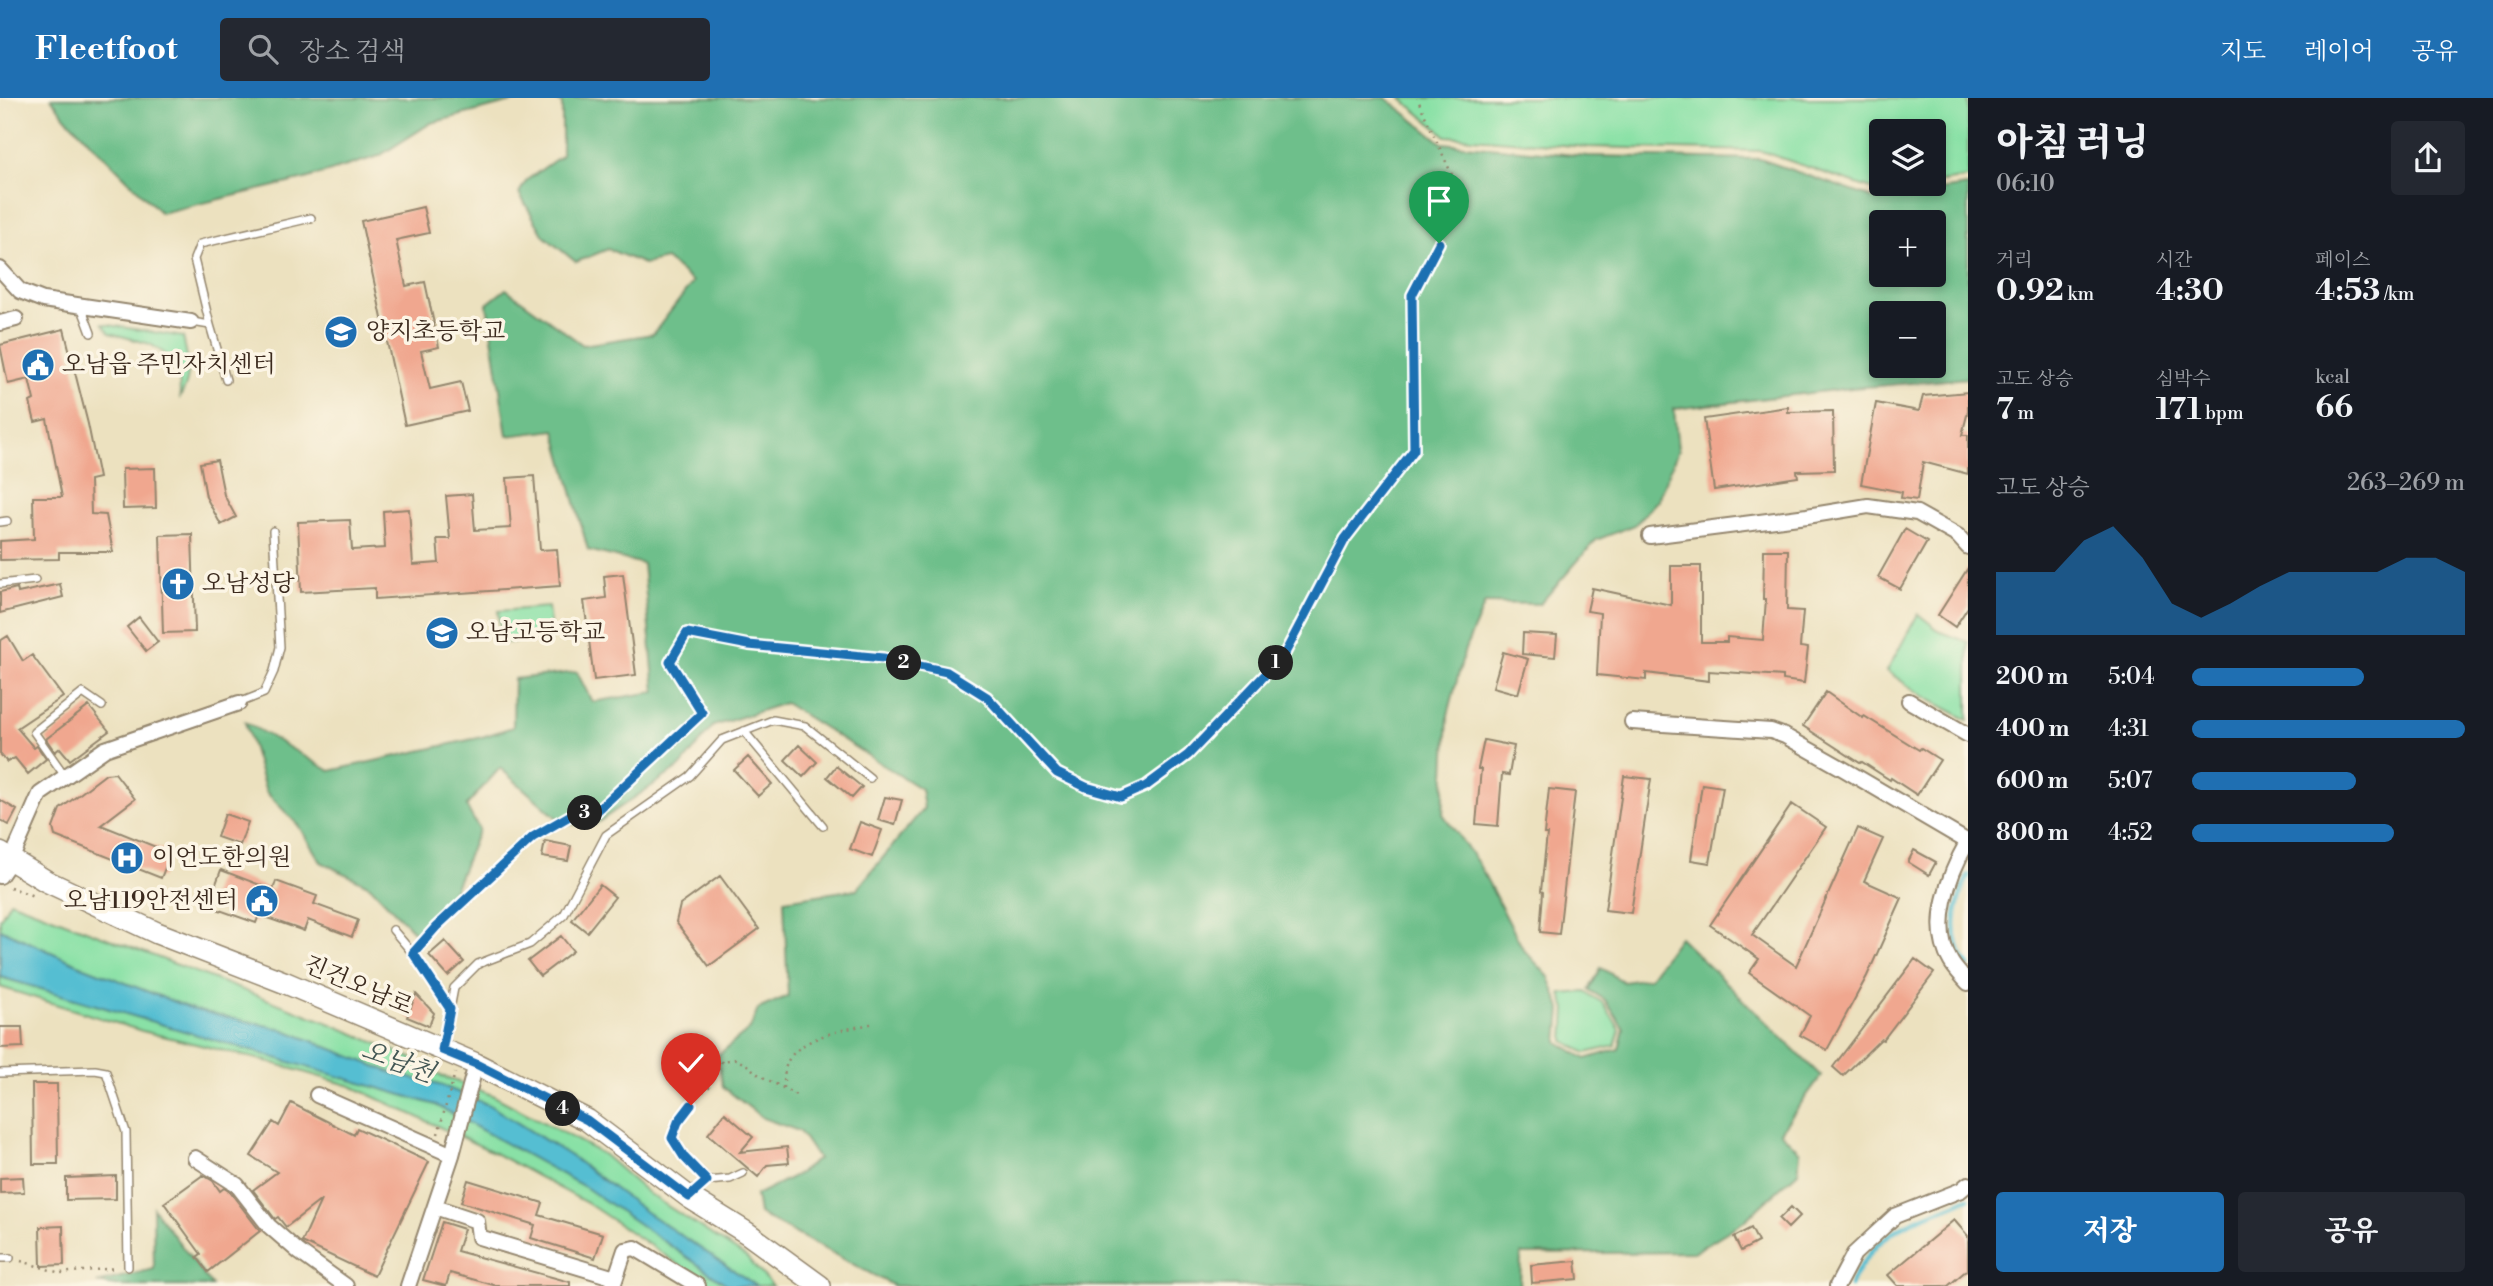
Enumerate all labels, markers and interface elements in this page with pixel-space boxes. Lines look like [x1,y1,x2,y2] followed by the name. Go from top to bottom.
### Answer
[220,18,710,81] search box
[35,29,178,70] text: Fleetfoot
[244,30,282,68] icon: search
[300,36,405,68] text: 장소 검색
[2220,37,2266,67] text: 지도
[2304,37,2374,67] text: 레이어
[2412,37,2458,67] text: 공유
[1869,119,1946,378] map controls
[1869,119,1946,196] button: layers
[1996,120,2149,167] text: 아침 러닝
[2391,121,2465,195] button: share
[1996,170,2055,198] text: 06:10
[1409,171,1469,243] pin
[1420,182,1458,220] icon: arrive
[1869,210,1946,287] button: +
[1996,248,2033,272] text: 거리
[2156,248,2192,272] text: 시간
[2315,248,2370,272] text: 페이스
[1996,272,2064,310] text: 0.92
[2156,272,2224,310] text: 4:30
[2315,272,2380,310] text: 4:53
[2064,282,2094,306] text: km
[2380,282,2414,306] text: /km
[1869,301,1946,378] button: −
[322,313,360,351] school or university icon: 양지초등학교
[366,317,505,347] place label: 양지초등학교
[19,346,57,384] public building icon: 오남읍 주민자치센터
[62,350,276,380] place label: 오남읍 주민자치센터
[2315,365,2350,389] text: kcal
[1996,367,2073,391] text: 고도 상승
[2156,367,2211,391] text: 심박수
[2315,389,2353,427] text: 66
[1996,391,2014,429] text: 7
[2156,391,2201,429] text: 171
[2014,401,2034,425] text: m
[2201,401,2244,425] text: bpm
[2347,469,2465,497] text: 263–269 m
[1996,474,2090,502] text: 고도 상승
[159,565,197,603] church icon: 오남성당
[202,569,296,599] place label: 오남성당
[423,614,461,652] school or university icon: 오남고등학교
[466,618,605,648] place label: 오남고등학교
[886,646,922,680] pin: 2
[1258,646,1294,680] pin: 1
[898,650,909,674] text: 2
[1271,650,1280,674] text: 1
[1996,663,2068,691] text: 200 m
[2108,663,2155,691] text: 5:04
[1996,715,2069,743] text: 400 m
[2108,715,2149,743] text: 4:31
[1996,767,2069,795] text: 600 m
[2108,767,2152,795] text: 5:07
[568,796,602,830] pin: 3
[579,800,590,824] text: 3
[1996,819,2069,847] text: 800 m
[2108,819,2153,847] text: 4:52
[108,839,146,877] hospital icon: 이언도한의원
[152,843,291,873] place label: 이언도한의원
[243,882,281,920] public building icon: 오남119안전센터
[64,886,238,916] place label: 오남119안전센터
[299,950,417,1022] street label: 진건오남로
[661,1033,721,1105] pin
[357,1034,441,1091] water label: 오남천
[672,1044,710,1082] icon: check
[546,1091,580,1126] pin: 4
[556,1096,569,1120] text: 4
[1996,1192,2224,1272] button: 저장
[2238,1192,2465,1272] button: 공유

